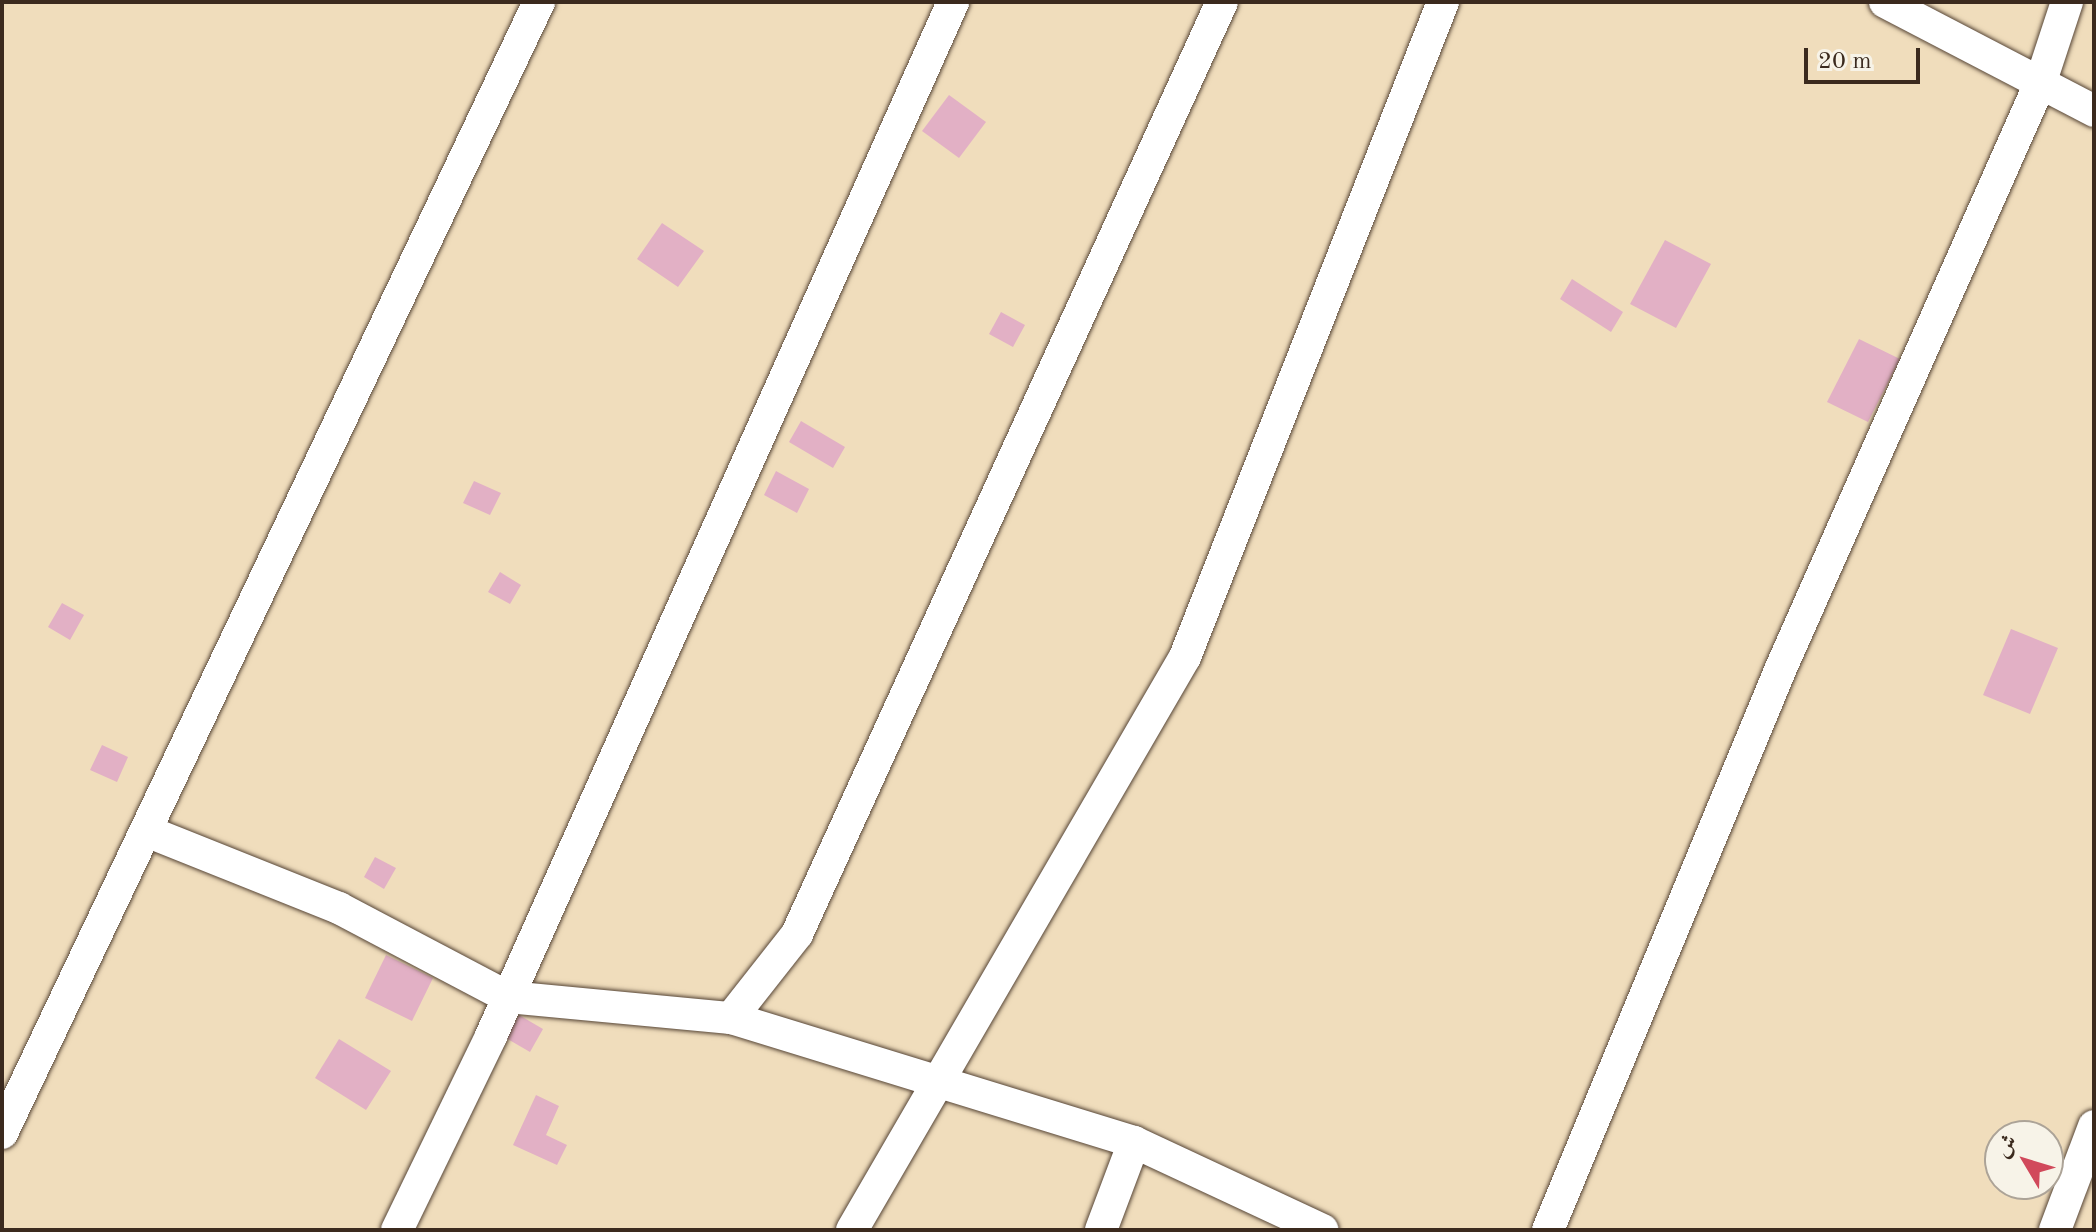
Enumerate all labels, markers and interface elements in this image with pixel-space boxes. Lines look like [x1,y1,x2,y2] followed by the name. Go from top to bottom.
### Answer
[1808,32,1924,82] scale bar
[1818,50,1872,74] text: 20 m
[1984,1120,2064,1200] north arrow
[1991,1131,2022,1162] text: ش

